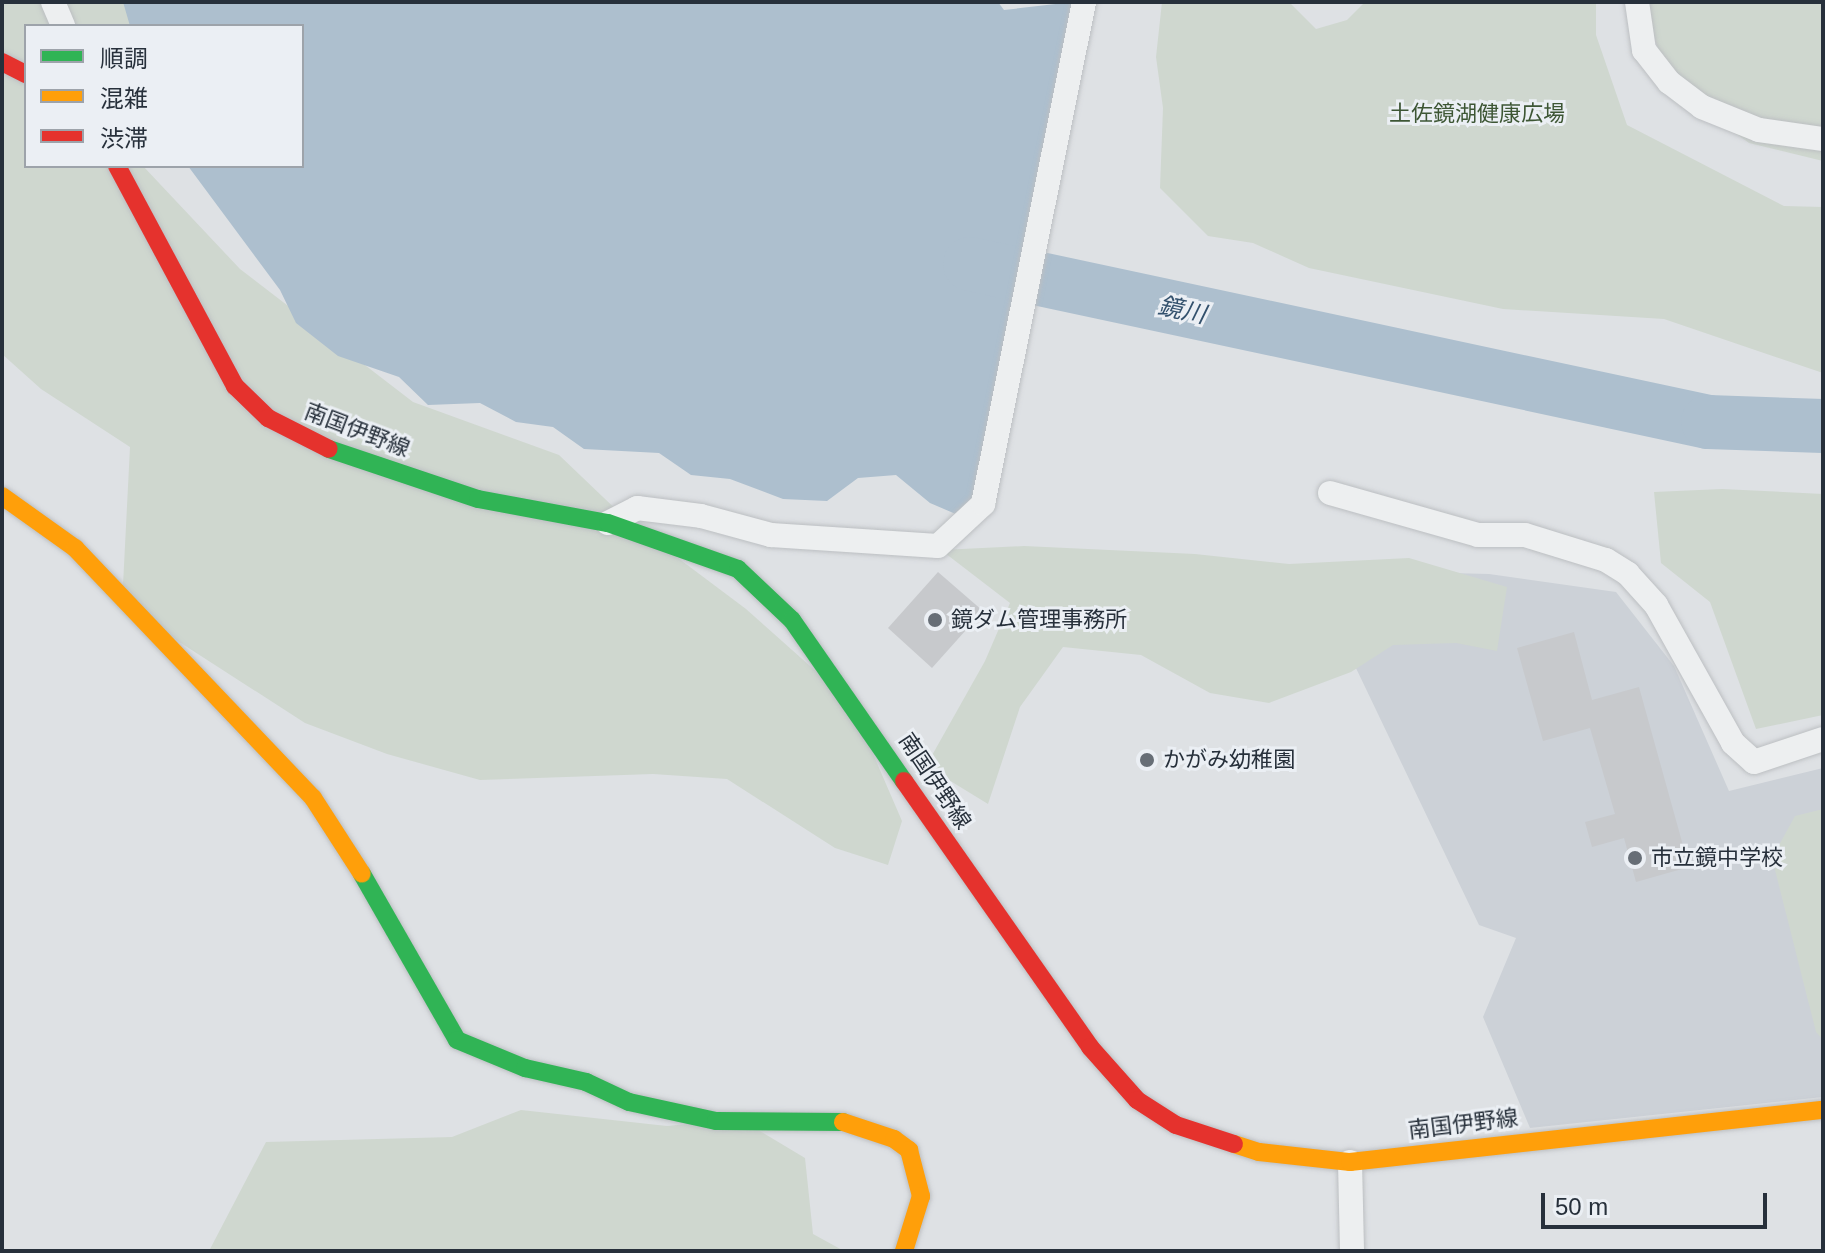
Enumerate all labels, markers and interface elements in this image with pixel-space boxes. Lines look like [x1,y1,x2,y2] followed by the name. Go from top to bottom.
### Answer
[24,24,304,168] legend
[100,45,148,72] text: 順調
[100,85,148,112] text: 混雑
[1389,101,1565,127] park label: 土佐鏡湖健康広場
[100,125,148,152] text: 渋滞
[1156,291,1208,329] water label: 鏡川
[301,398,413,462] street label: 南国伊野線
[951,607,1127,633] place label: 鏡ダム管理事務所
[926,611,944,629] marker: 鏡ダム管理事務所
[893,728,977,834] street label: 南国伊野線
[1163,747,1295,773] place label: かがみ幼稚園
[1138,751,1156,769] marker: かがみ幼稚園
[1651,845,1783,871] place label: 市立鏡中学校
[1626,849,1644,867] marker: 市立鏡中学校
[1407,1104,1519,1144] street label: 南国伊野線
[1545,1177,1771,1227] scale bar
[1555,1193,1608,1220] text: 50 m

